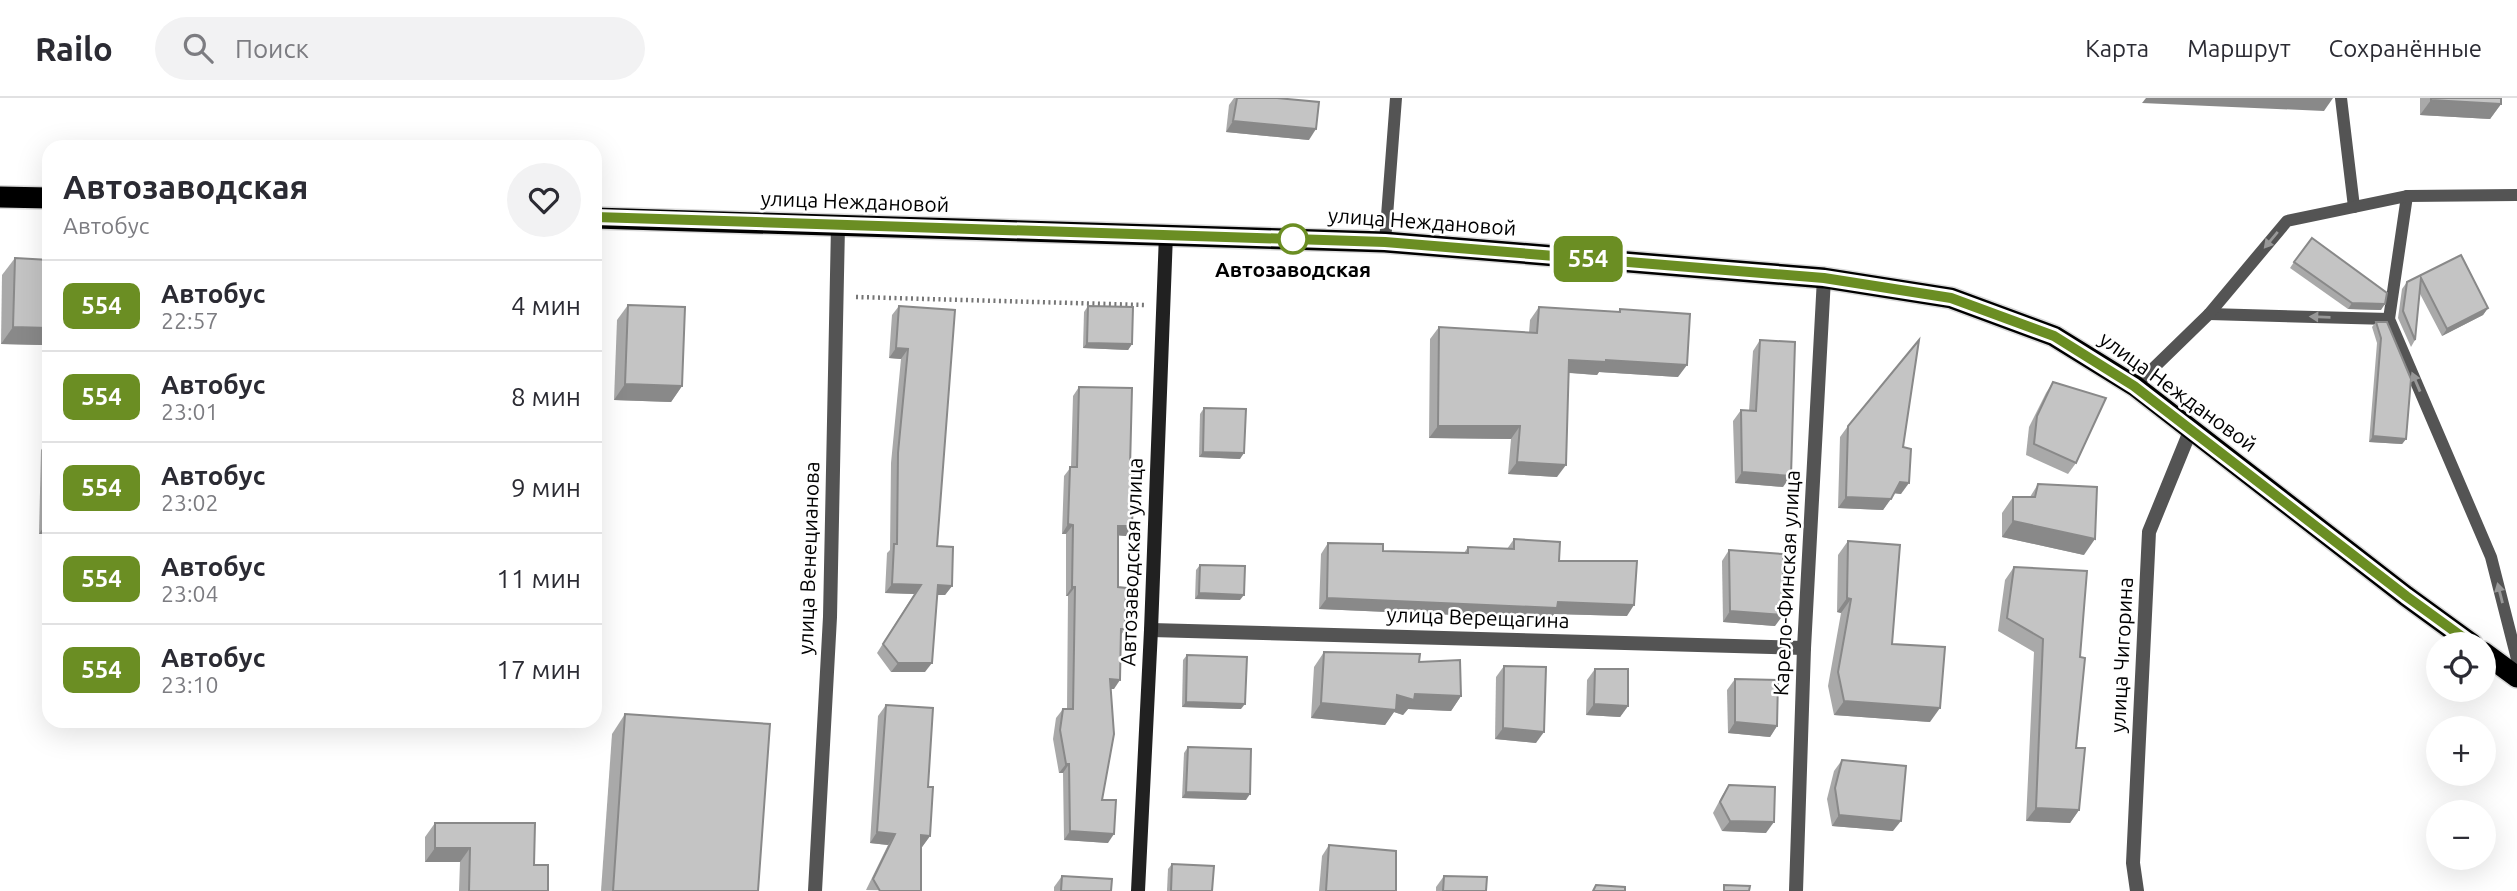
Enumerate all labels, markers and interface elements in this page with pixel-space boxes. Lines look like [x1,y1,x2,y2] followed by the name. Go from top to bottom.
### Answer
[155,17,645,80] search box
[179,29,217,67] icon: search
[35,30,113,67] text: Railo
[235,34,309,63] text: Поиск
[2085,35,2149,62] text: Карта
[2187,35,2291,62] text: Маршрут
[2329,35,2482,62] text: Сохранённые
[507,163,581,237] button: heart
[63,168,309,205] text: Автозаводская
[760,186,950,216] street label: улица Неждановой
[1327,202,1517,240] street label: улица Неждановой
[63,213,150,238] text: Автобус
[1278,224,1308,254] marker: Автозаводская
[2264,232,2279,249] one-way arrow
[1548,236,1628,282] line badge: 554
[1568,245,1608,272] text: 554
[1215,257,1371,281] place label: Автозаводская
[161,279,265,308] text: Автобус
[511,291,581,320] text: 4 мин
[81,292,122,319] text: 554
[161,308,219,333] text: 22:57
[2309,311,2331,323] one-way arrow
[2095,326,2262,456] street label: улица Неждановой
[161,370,265,399] text: Автобус
[2410,371,2421,392] one-way arrow
[511,382,581,411] text: 8 мин
[81,383,122,410] text: 554
[161,399,219,424] text: 23:01
[1115,457,1147,667] street label: Автозаводская улица
[161,461,265,490] text: Автобус
[793,461,823,655] street label: улица Венецианова
[1768,469,1804,697] street label: Карело-Финская улица
[511,473,581,502] text: 9 мин
[81,474,122,501] text: 554
[161,490,219,515] text: 23:02
[161,552,265,581] text: Автобус
[496,564,581,593] text: 11 мин
[81,565,122,592] text: 554
[2105,576,2137,734] street label: улица Чигорина
[161,581,219,606] text: 23:04
[2494,581,2505,603] one-way arrow
[1386,602,1570,632] street label: улица Верещагина
[2426,632,2496,870] map controls
[2426,632,2496,702] button: locate
[161,643,265,672] text: Автобус
[496,655,581,684] text: 17 мин
[81,656,122,683] text: 554
[161,672,219,697] text: 23:10
[2426,716,2496,786] button: +
[2426,800,2496,870] button: −

